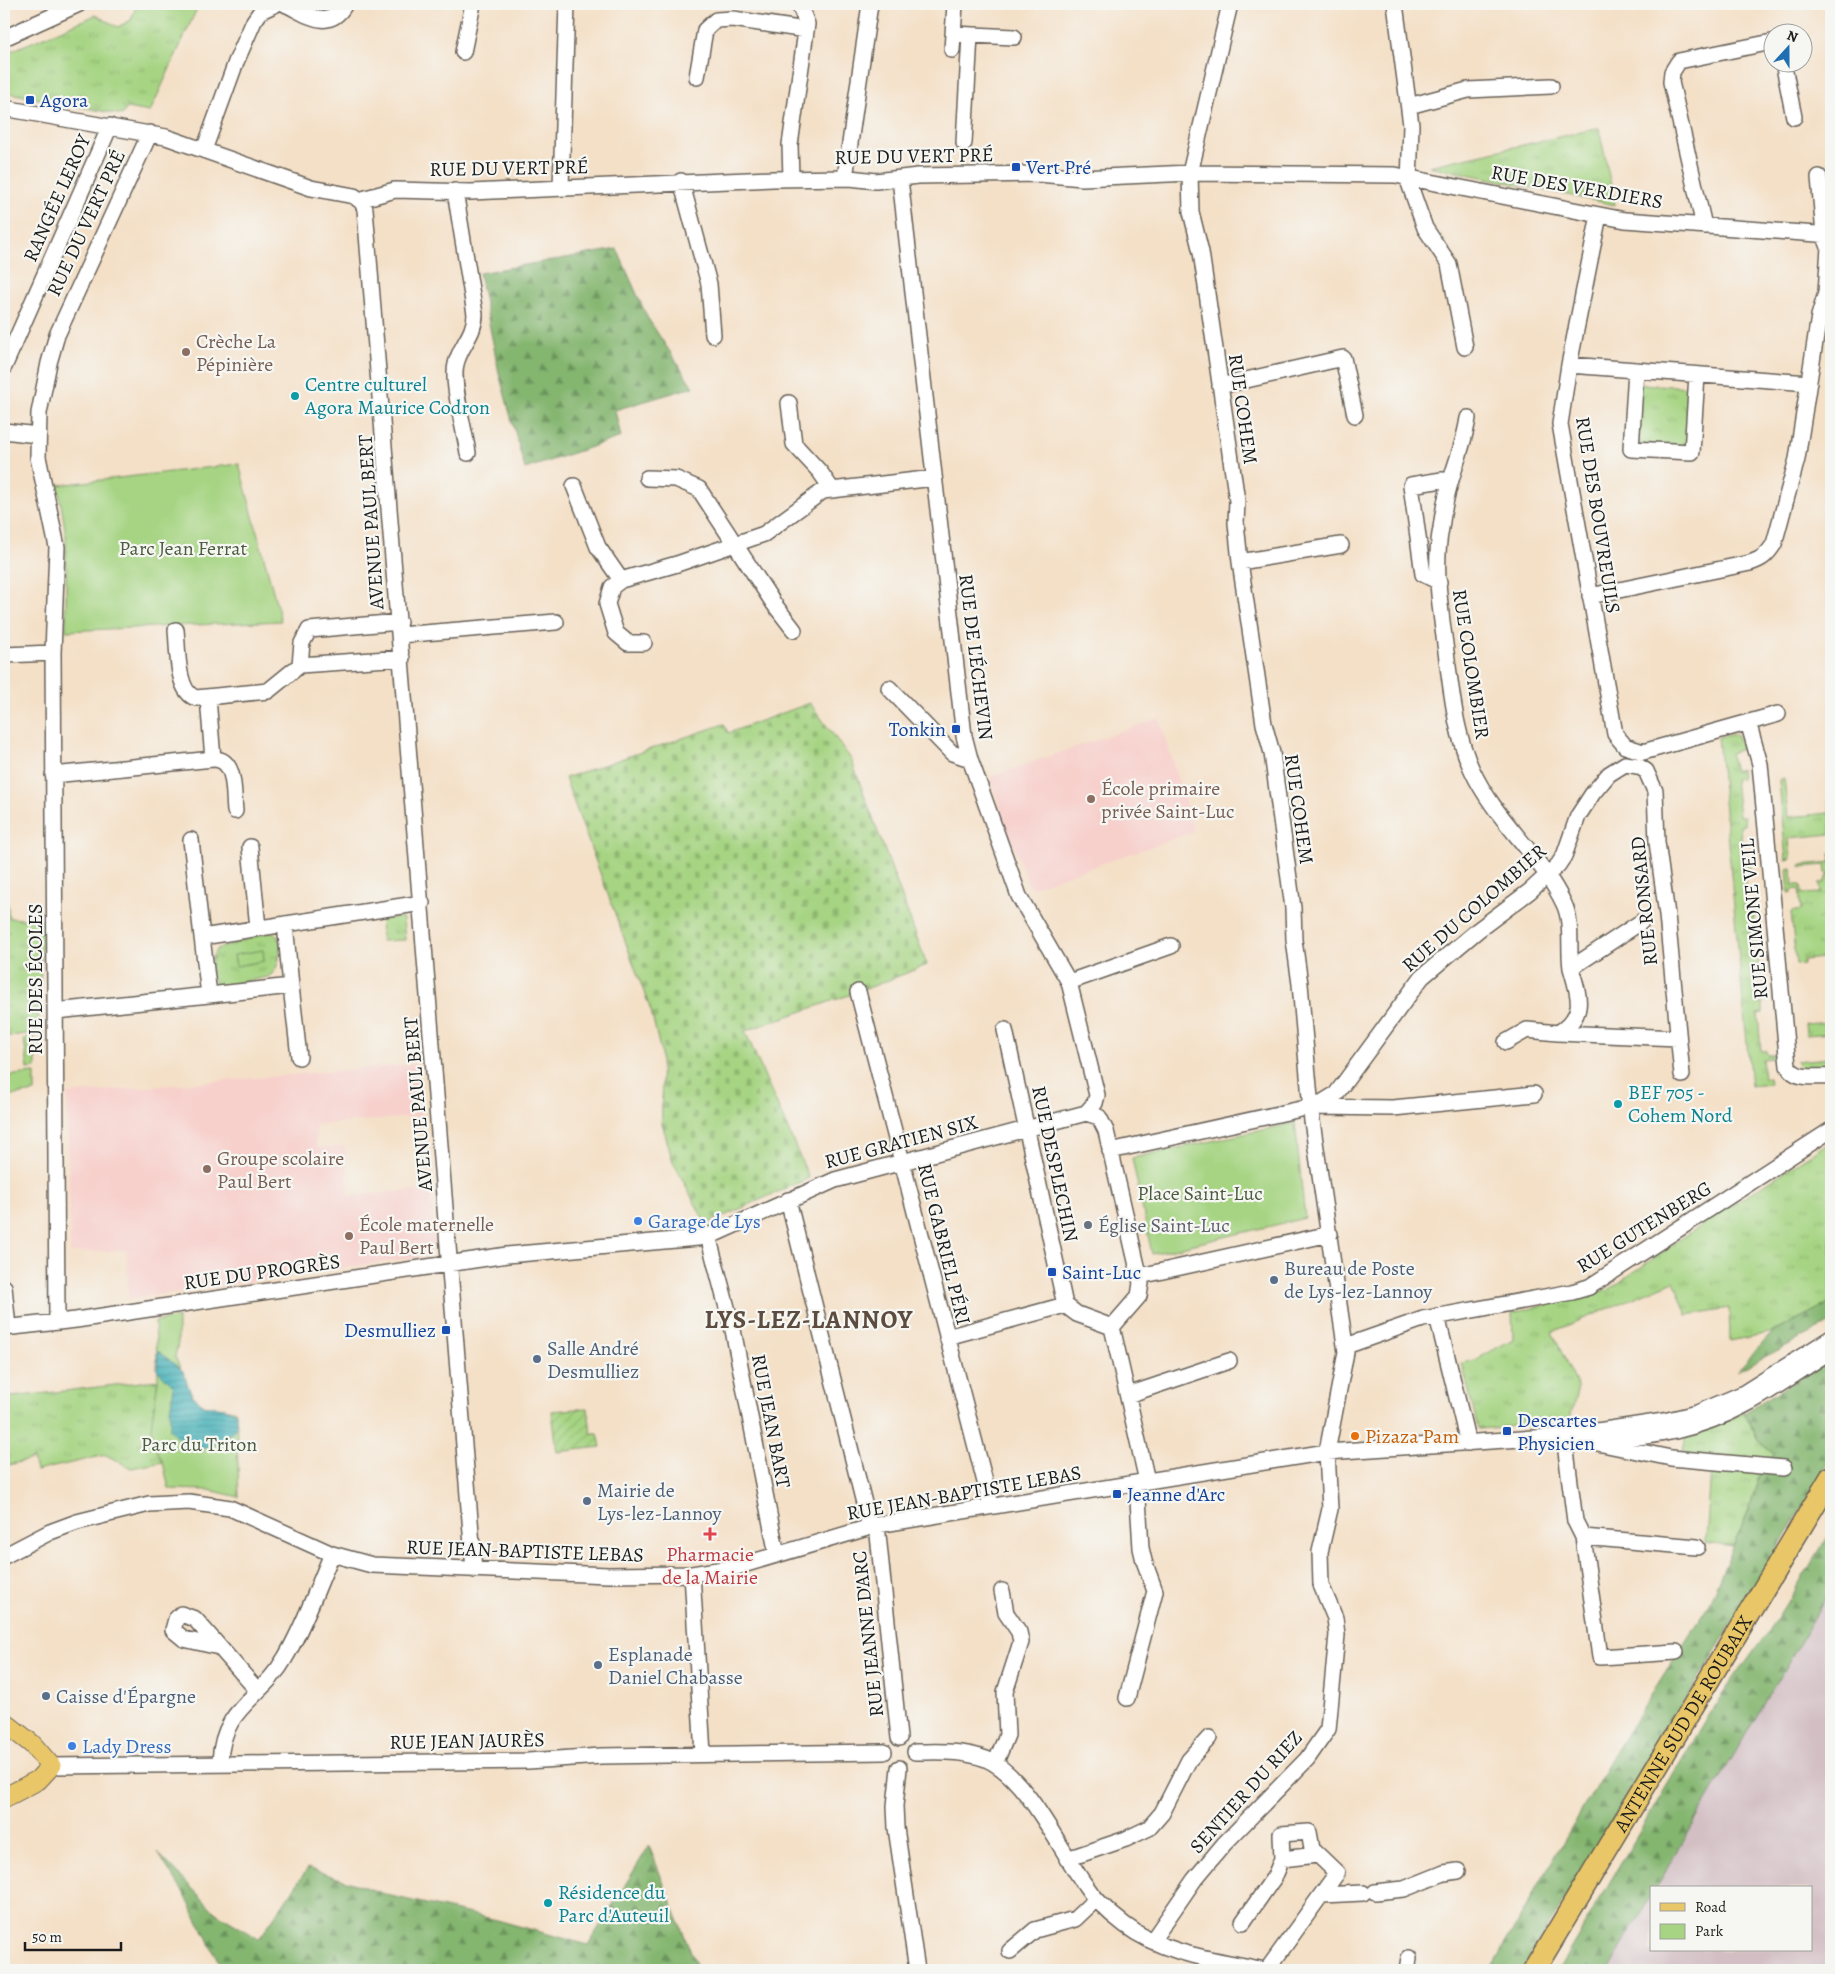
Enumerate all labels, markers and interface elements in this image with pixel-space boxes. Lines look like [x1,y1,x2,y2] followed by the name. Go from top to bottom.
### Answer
[1762,22,1812,72] north arrow
[1784,26,1801,47] text: N
[39,87,89,114] place label: Agora
[24,94,36,106] marker: Agora
[17,129,98,266] street label: RANGÉE LEROY
[834,141,994,171] street label: RUE DU VERT PRÉ
[40,145,132,301] street label: RUE DU VERT PRÉ
[429,153,589,183] street label: RUE DU VERT PRÉ
[1025,154,1091,181] place label: Vert Pré
[1489,159,1665,215] street label: RUE DES VERDIERS
[1010,161,1022,173] marker: Vert Pré
[196,328,277,378] place label: Crèche La Pépinière
[180,346,192,358] marker: Crèche La Pépinière
[1222,352,1264,466] street label: RUE COHEM
[304,371,490,421] place label: Centre culturel Agora Maurice Codron
[289,390,301,402] marker: Centre culturel Agora Maurice Codron
[1569,415,1627,615] street label: RUE DES BOUVREUILS
[351,434,391,611] street label: AVENUE PAUL BERT
[119,535,247,562] park label: Parc Jean Ferrat
[952,572,1000,742] street label: RUE DE L'ÉCHEVIN
[1446,587,1496,742] street label: RUE COLOMBIER
[889,716,946,743] place label: Tonkin
[950,723,962,735] marker: Tonkin
[1278,752,1320,866] street label: RUE COHEM
[1101,775,1234,825] place label: École primaire privée Saint-Luc
[1085,793,1097,805] marker: École primaire privée Saint-Luc
[1624,835,1664,967] street label: RUE RONSARD
[1396,837,1553,978] street label: RUE DU COLOMBIER
[1733,837,1774,1000] street label: RUE SIMONE VEIL
[22,903,49,1055] street label: RUE DES ÉCOLES
[397,1015,439,1193] street label: AVENUE PAUL BERT
[1628,1079,1733,1129] place label: BEF 705 - Cohem Nord
[1025,1083,1085,1245] street label: RUE DESPLECHIN
[1612,1098,1624,1110] marker: BEF 705 - Cohem Nord
[822,1108,981,1175] street label: RUE GRATIEN SIX
[217,1145,344,1195] place label: Groupe scolaire Paul Bert
[911,1160,977,1328] street label: RUE GABRIEL PÉRI
[201,1163,213,1175] marker: Groupe scolaire Paul Bert
[1571,1175,1717,1279] street label: RUE GUTENBERG
[1137,1180,1263,1207] park label: Place Saint-Luc
[648,1208,761,1235] place label: Garage de Lys
[359,1211,494,1261] place label: École maternelle Paul Bert
[1098,1212,1230,1239] place label: Église Saint-Luc
[632,1215,644,1227] marker: Garage de Lys
[1082,1219,1094,1231] marker: Église Saint-Luc
[343,1230,355,1242] marker: École maternelle Paul Bert
[182,1248,342,1296] street label: RUE DU PROGRÈS
[1284,1255,1433,1305] place label: Bureau de Poste de Lys-lez-Lannoy
[1062,1259,1141,1286] place label: Saint-Luc
[1046,1266,1058,1278] marker: Saint-Luc
[1268,1274,1280,1286] marker: Bureau de Poste de Lys-lez-Lannoy
[705,1303,914,1337] district label: LYS-LEZ-LANNOY
[344,1317,436,1344] place label: Desmulliez
[440,1324,452,1336] marker: Desmulliez
[547,1335,639,1385] place label: Salle André Desmulliez
[745,1352,797,1490] street label: RUE JEAN BART
[531,1353,543,1365] marker: Salle André Desmulliez
[1517,1407,1597,1457] place label: Descartes Physicien
[1365,1423,1459,1450] place label: Pizaza Pam
[1501,1425,1513,1437] marker: Descartes Physicien
[1349,1430,1361,1442] marker: Pizaza Pam
[141,1431,257,1458] park label: Parc du Triton
[845,1459,1083,1527] street label: RUE JEAN-BAPTISTE LEBAS
[597,1477,722,1527] place label: Mairie de Lys-lez-Lannoy
[1127,1481,1225,1508] place label: Jeanne d'Arc
[1111,1488,1123,1500] marker: Jeanne d'Arc
[581,1495,593,1507] marker: Mairie de Lys-lez-Lannoy
[704,1528,716,1540] marker: Pharmacie de la Mairie
[406,1533,644,1569] street label: RUE JEAN-BAPTISTE LEBAS
[662,1541,758,1591] place label: Pharmacie de la Mairie
[846,1550,890,1718] street label: RUE JEANNE D'ARC
[1606,1609,1759,1838] street label: ANTENNE SUD DE ROUBAIX
[608,1641,743,1691] place label: Esplanade Daniel Chabasse
[592,1659,604,1671] marker: Esplanade Daniel Chabasse
[56,1683,196,1710] place label: Caisse d'Épargne
[40,1690,52,1702] marker: Caisse d'Épargne
[1184,1725,1308,1859] street label: SENTIER DU RIEZ
[389,1726,545,1756] street label: RUE JEAN JAURÈS
[82,1733,172,1760] place label: Lady Dress
[66,1740,78,1752] marker: Lady Dress
[558,1879,669,1929] place label: Résidence du Parc d'Auteuil
[1650,1886,1812,1952] legend
[542,1897,554,1909] marker: Résidence du Parc d'Auteuil
[1695,1897,1727,1917] text: Road
[25,1919,121,1951] scale bar
[1695,1921,1724,1941] text: Park
[32,1927,62,1947] text: 50 m

